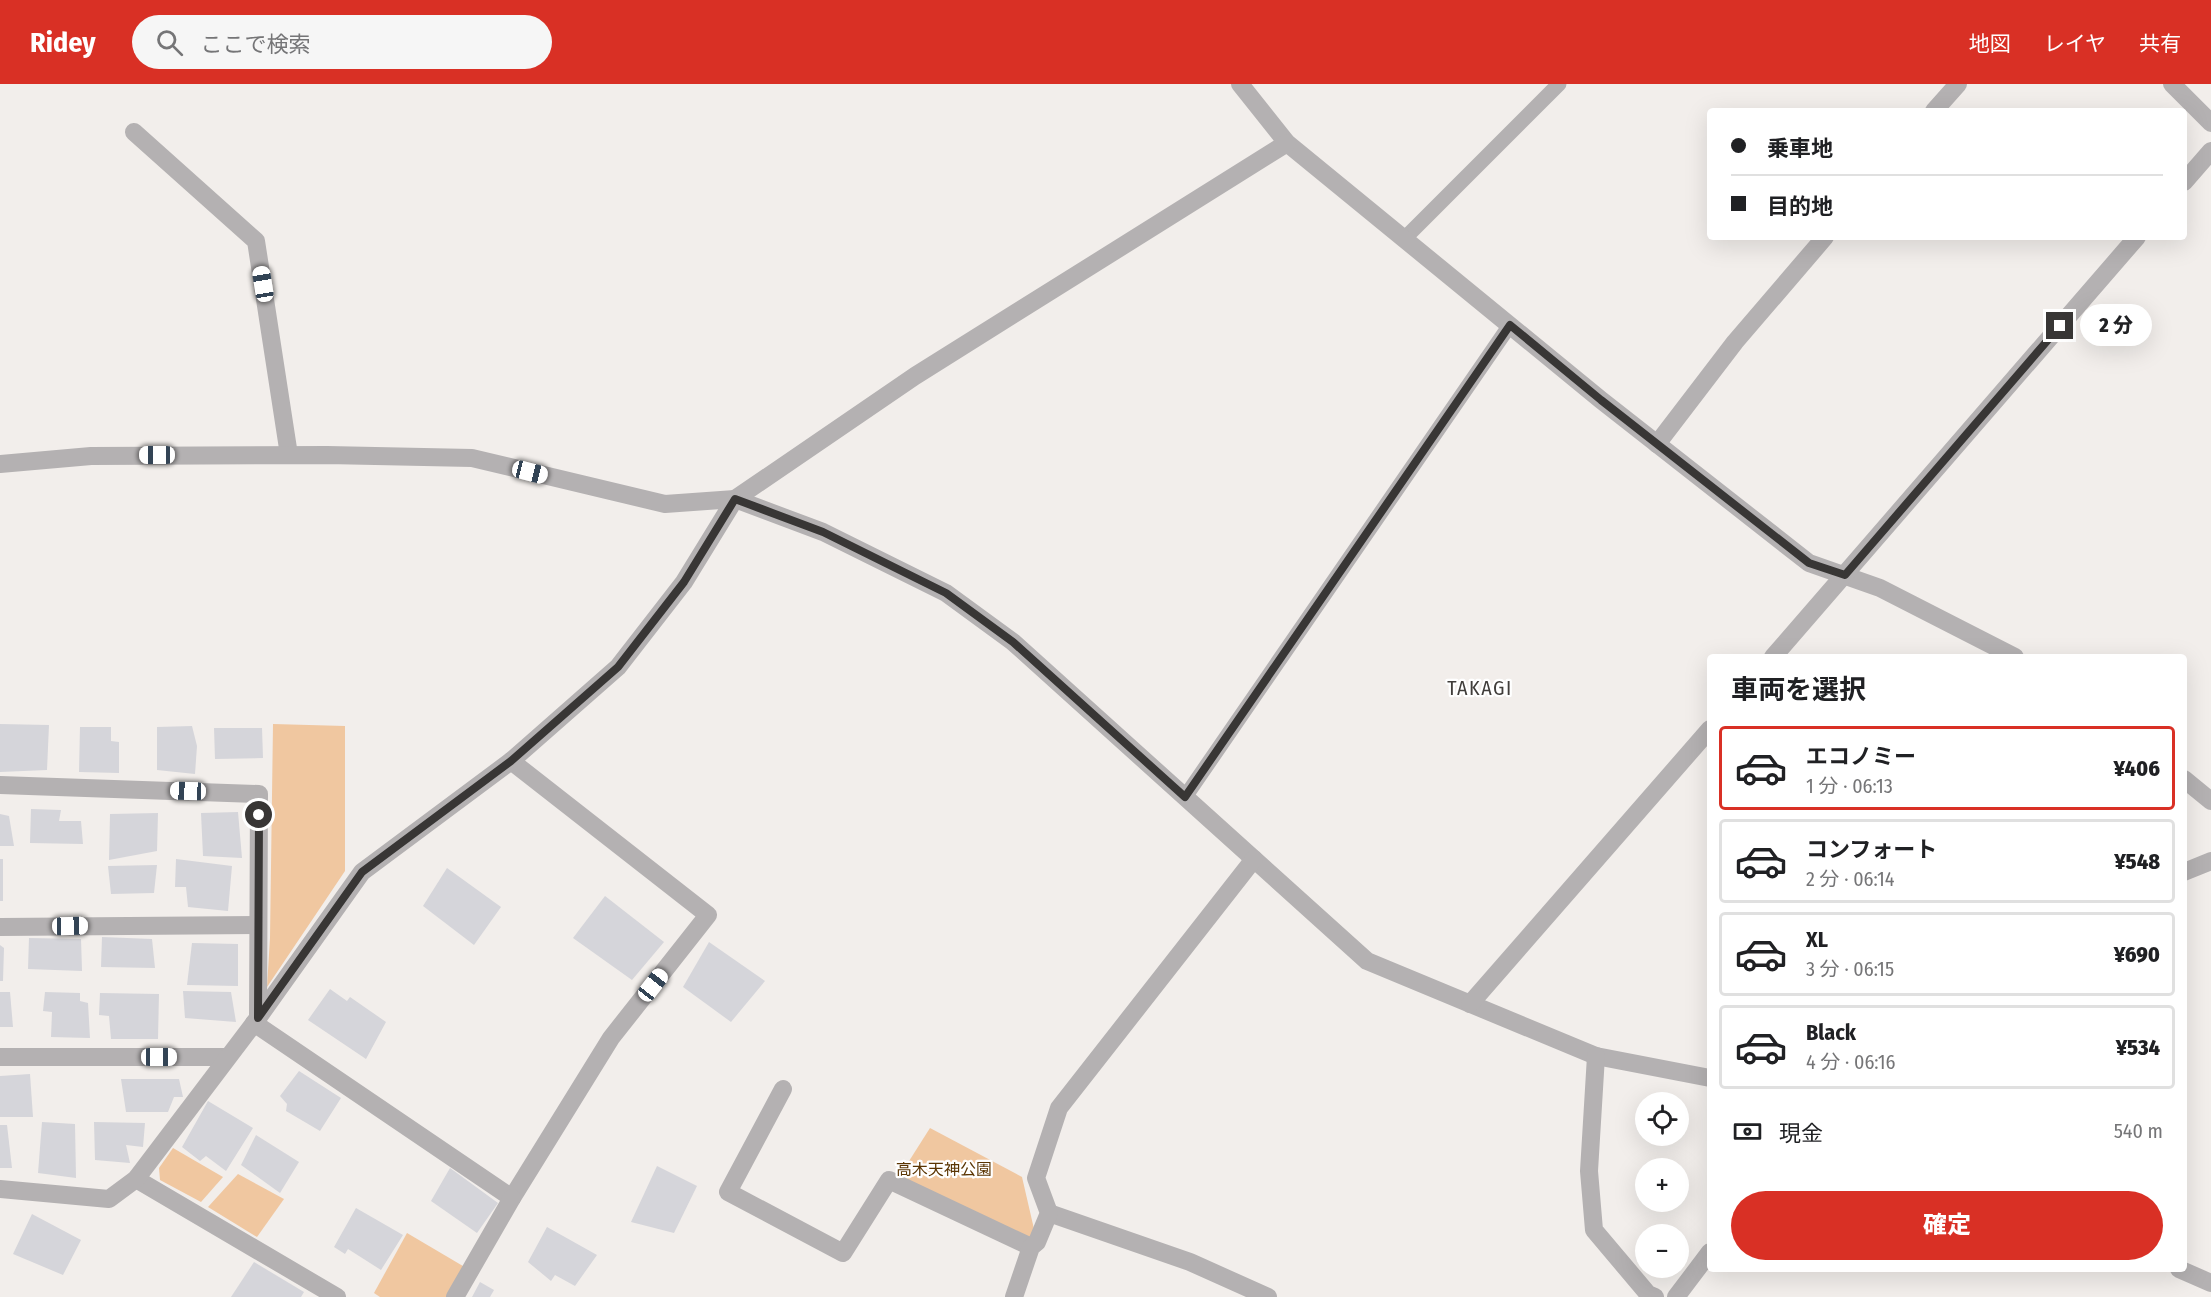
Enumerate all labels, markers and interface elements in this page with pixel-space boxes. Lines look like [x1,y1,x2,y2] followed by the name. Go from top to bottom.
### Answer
[132,15,552,69] search box
[30,26,96,59] text: Ridey
[153,26,186,59] icon: search
[201,31,311,58] text: ここで検索
[1969,31,2011,57] text: 地図
[2044,31,2106,57] text: レイヤ
[2139,31,2181,57] text: 共有
[1767,135,1833,162] text: 乗車地
[1767,193,1833,220] text: 目的地
[251,265,275,303] car
[2081,305,2153,347] callout: 2 分
[2046,312,2073,339] route end
[2099,313,2133,337] text: 2 分
[139,446,175,464] car
[510,459,550,485] car
[1731,674,1866,706] text: 車両を選択
[1447,676,1513,700] district label: TAKAGI
[1734,741,1788,795] icon: car
[1806,743,1916,770] text: エコノミー
[2113,755,2160,782] text: ¥406
[1806,774,1893,798] text: 1 分 · 06:13
[170,781,206,801] car
[245,801,272,828] route start
[1734,834,1788,888] icon: car
[1806,836,1937,863] text: コンフォート
[2114,848,2160,875] text: ¥548
[1806,867,1894,891] text: 2 分 · 06:14
[52,917,88,935] car
[1806,926,1828,953] text: XL
[1734,927,1788,981] icon: car
[2114,941,2160,968] text: ¥690
[1806,957,1894,981] text: 3 分 · 06:15
[635,965,671,1005] car
[1806,1019,1856,1046] text: Black
[1734,1020,1788,1074] icon: car
[2116,1034,2160,1061] text: ¥534
[141,1048,177,1066] car
[1806,1050,1896,1074] text: 4 分 · 06:16
[1635,1092,1689,1278] map controls
[1635,1092,1689,1146] button: locate
[1731,1115,1764,1148] icon: cash
[2114,1119,2163,1143] text: 540 m
[1779,1120,1823,1147] text: 現金
[1635,1158,1689,1212] button: +
[896,1160,992,1179] park label: 高木天神公園
[1731,1191,2163,1260] button: 確定
[1635,1224,1689,1278] button: −

